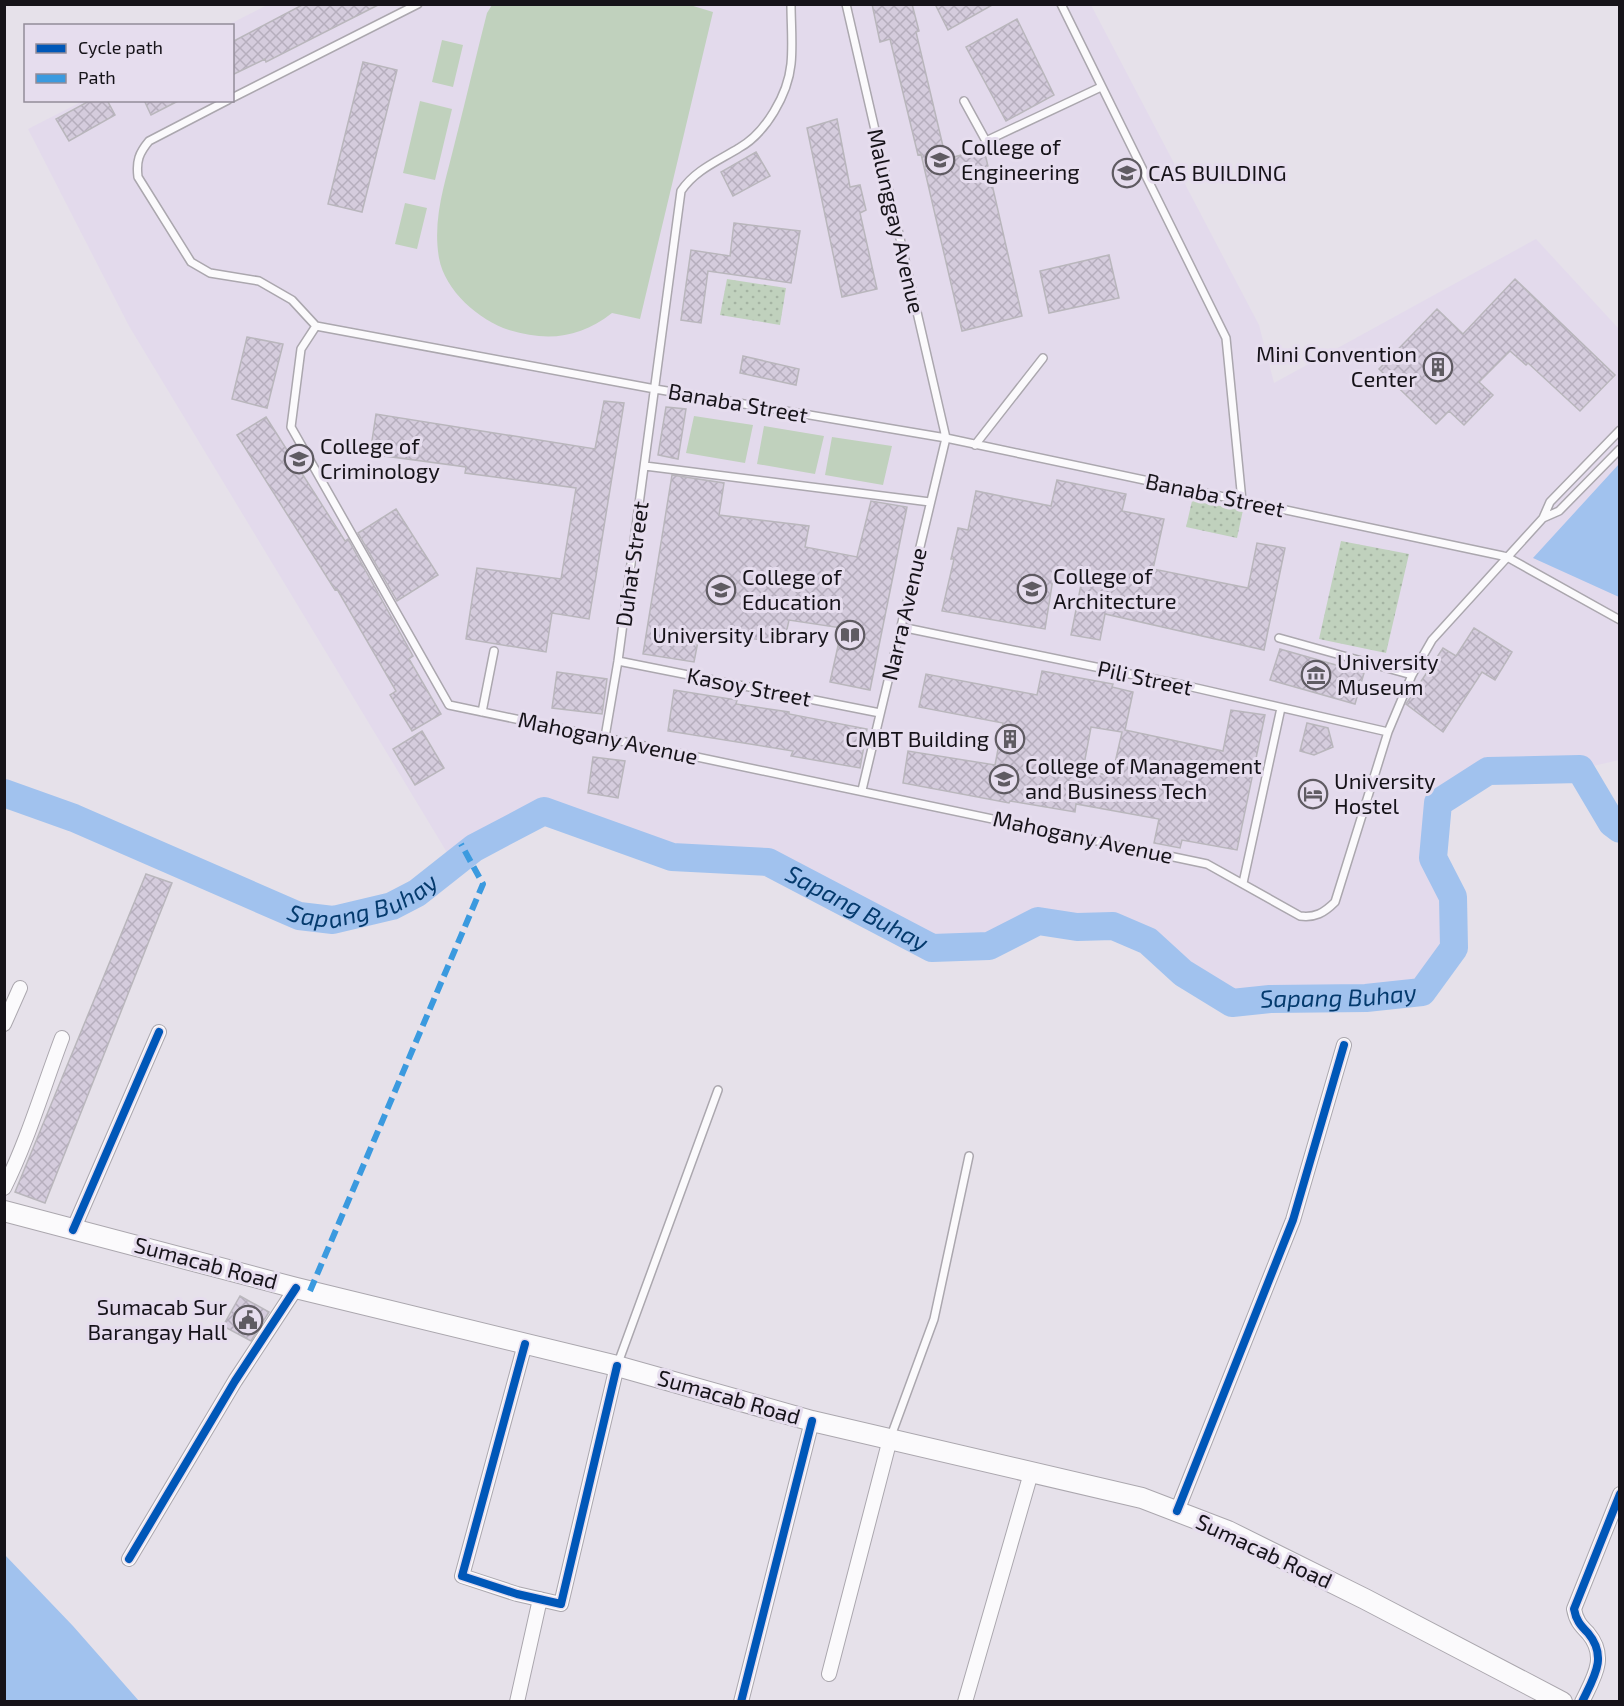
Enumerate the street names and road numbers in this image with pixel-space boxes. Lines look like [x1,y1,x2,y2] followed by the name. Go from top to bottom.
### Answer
[863,126,931,316] street label: Malunggay Avenue
[666,377,810,427] street label: Banaba Street
[1143,467,1287,521] street label: Banaba Street
[609,499,653,628] street label: Duhat Street
[875,545,931,683] street label: Narra Avenue
[1095,654,1195,700] street label: Pili Street
[685,661,813,711] street label: Kasoy Street
[516,705,700,769] street label: Mahogany Avenue
[991,804,1175,868] street label: Mahogany Avenue
[132,1230,281,1294] street label: Sumacab Road
[655,1363,804,1429] street label: Sumacab Road
[1192,1507,1337,1593] street label: Sumacab Road

